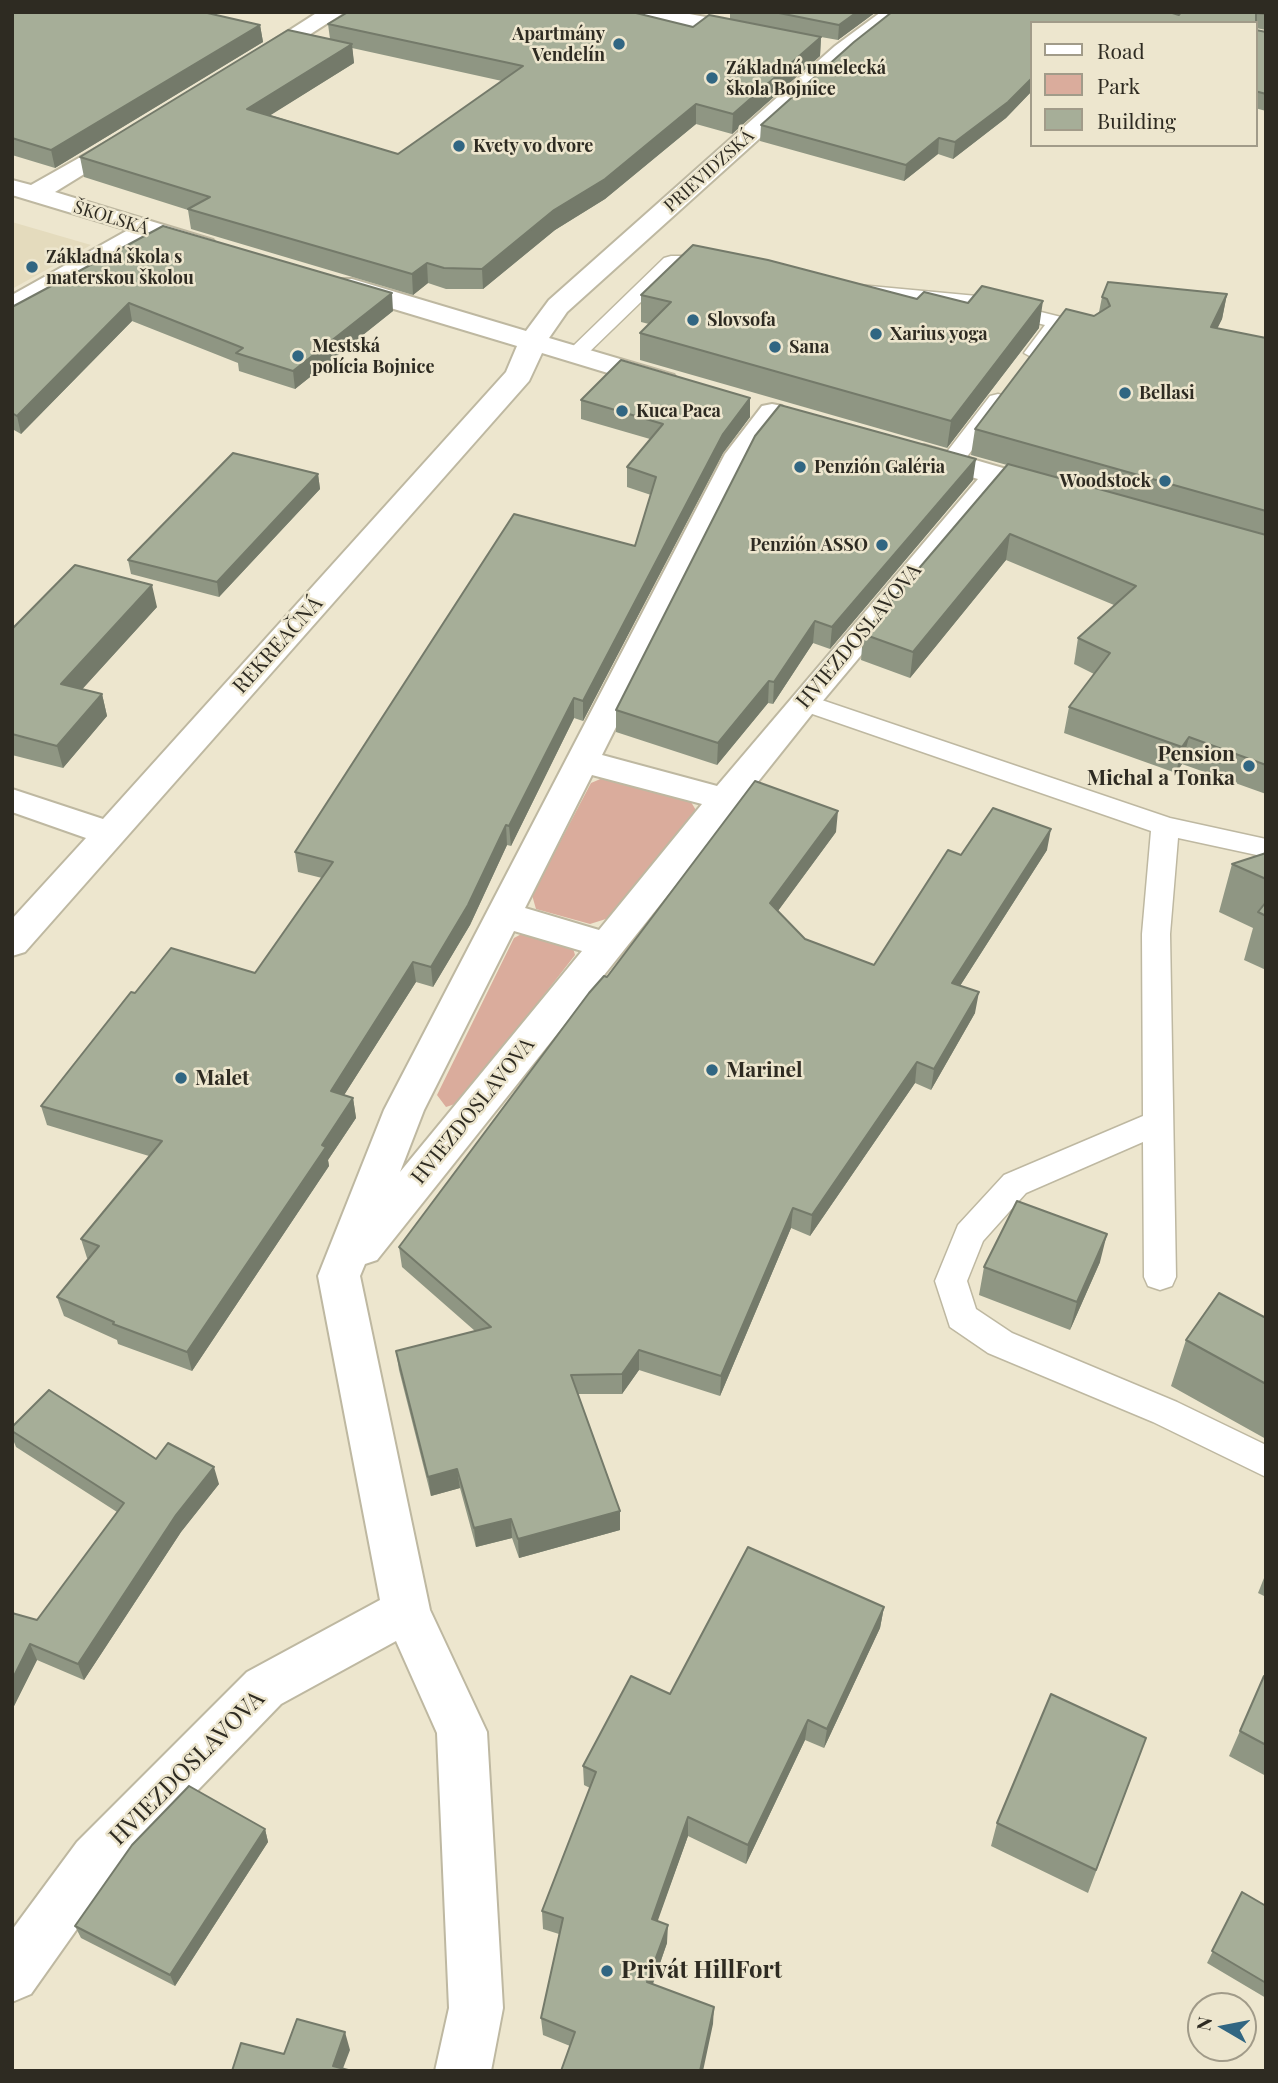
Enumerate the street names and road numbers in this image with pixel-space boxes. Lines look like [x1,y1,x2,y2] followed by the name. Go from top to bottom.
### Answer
[660,125,758,217] street label: PRIEVIDZSKÁ
[71,196,151,240] street label: ŠKOLSKÁ
[791,558,927,714] street label: HVIEZDOSLAVOVA
[228,591,328,699] street label: REKREAČNÁ
[406,1033,540,1189] street label: HVIEZDOSLAVOVA
[104,1685,270,1851] street label: HVIEZDOSLAVOVA

